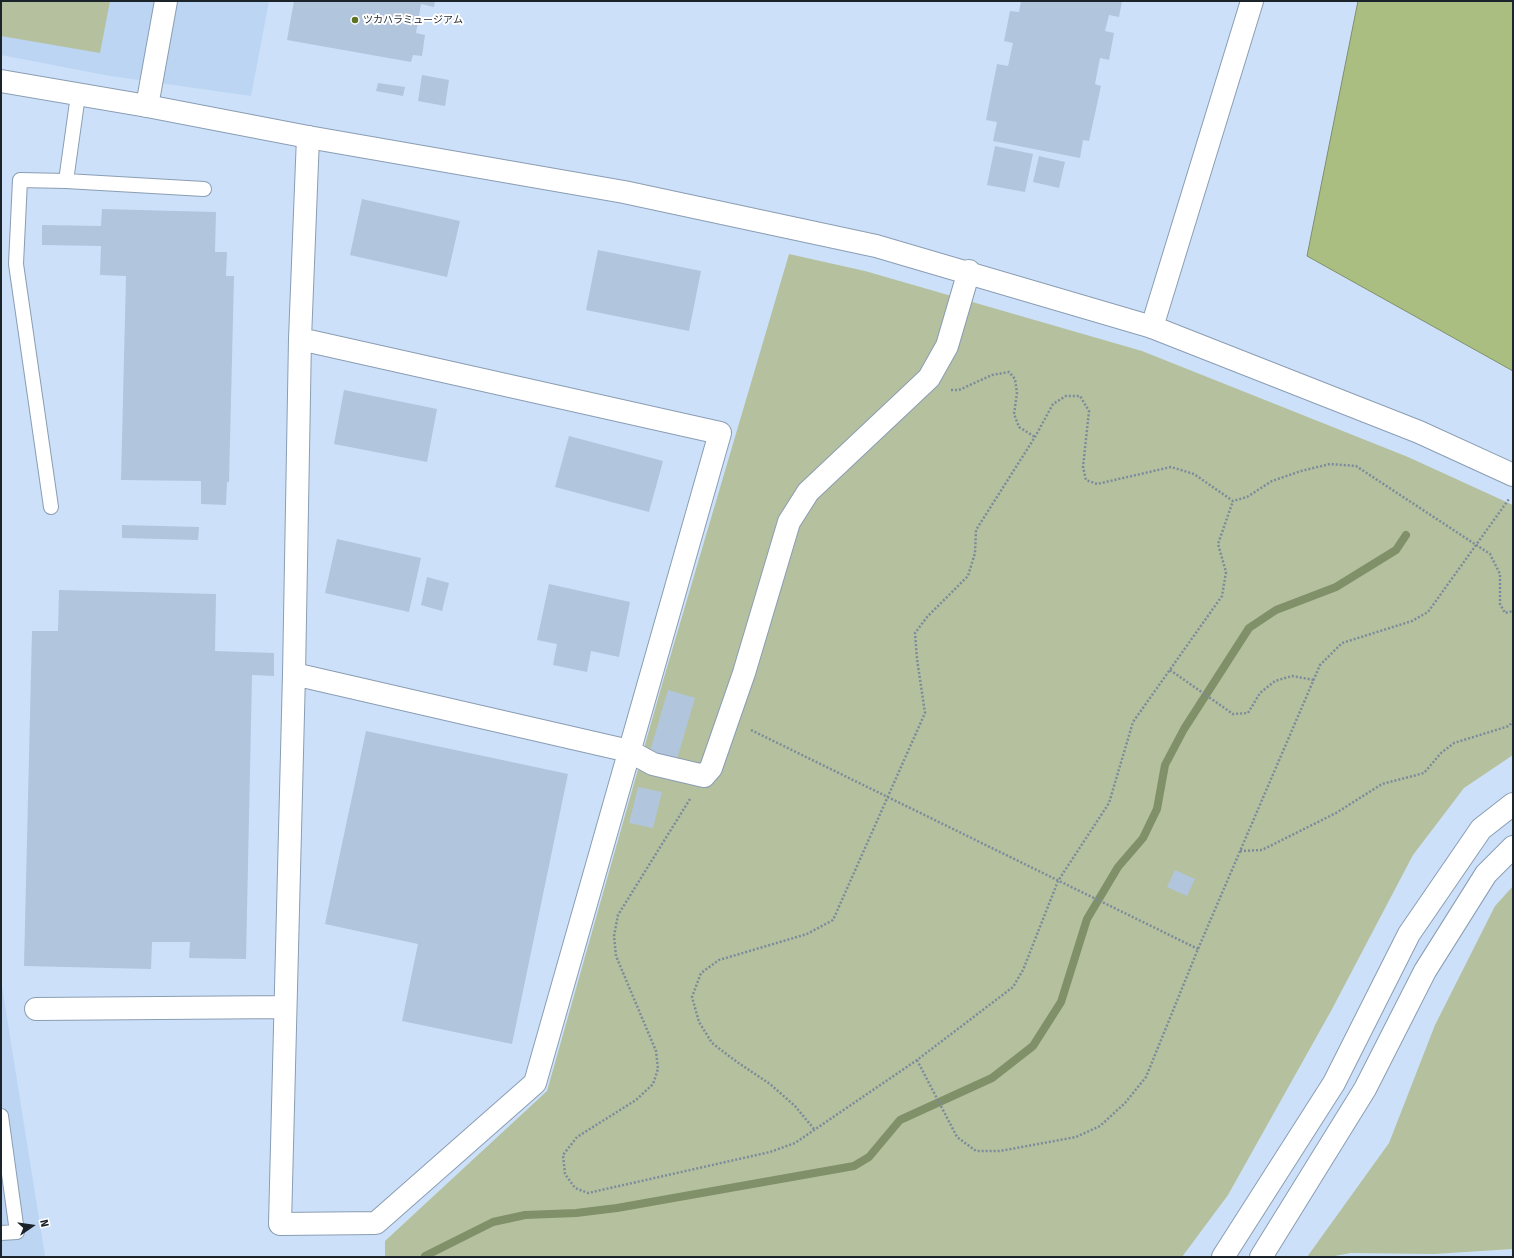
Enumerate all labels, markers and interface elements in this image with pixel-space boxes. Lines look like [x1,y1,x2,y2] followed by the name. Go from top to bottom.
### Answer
[363,14,463,26] place label: ツカハラミュージアム
[350,15,360,25] marker: ツカハラミュージアム
[12,1206,52,1246] north arrow
[37,1218,51,1228] text: N

